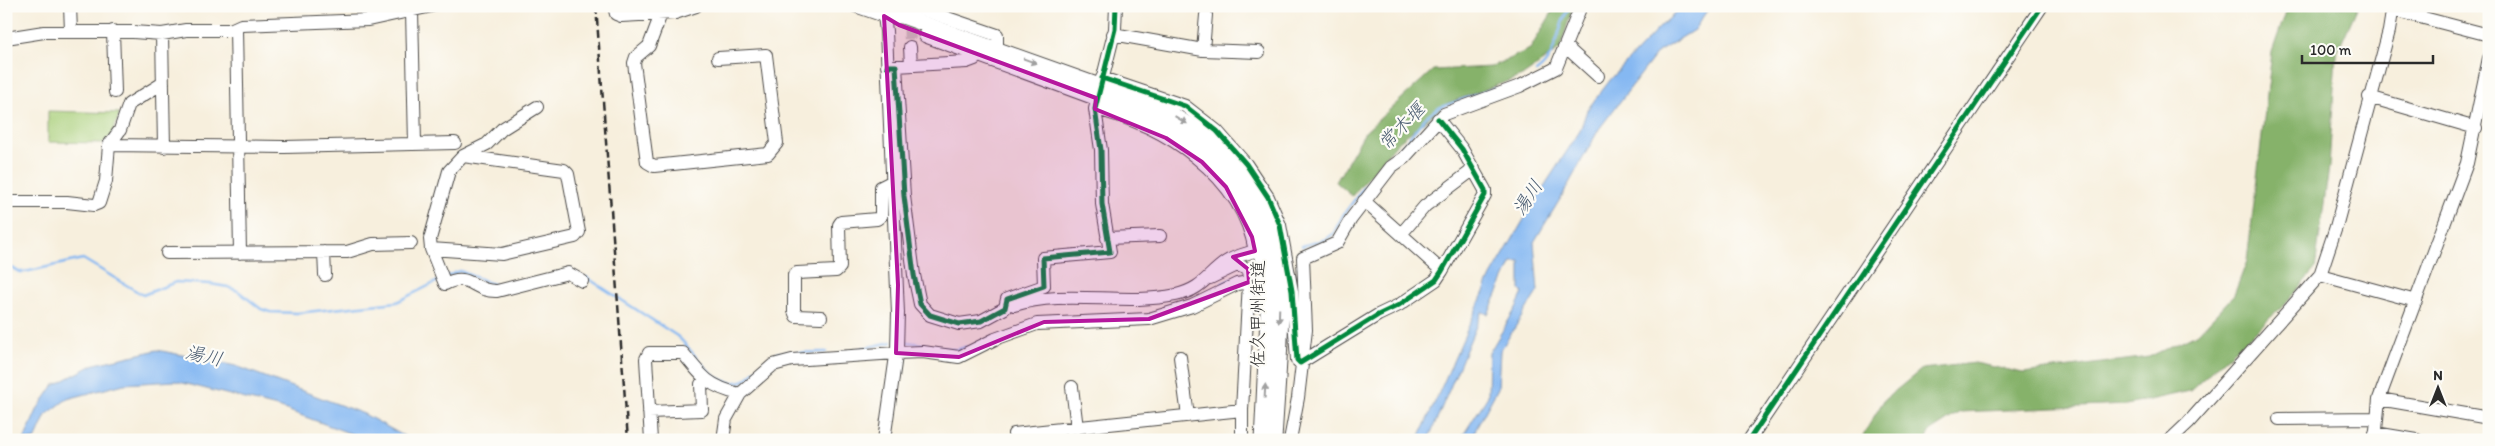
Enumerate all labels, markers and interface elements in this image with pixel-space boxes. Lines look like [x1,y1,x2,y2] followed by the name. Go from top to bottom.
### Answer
[2302,32,2434,64] scale bar
[2310,41,2352,59] text: 100 m
[1023,57,1038,65] one-way arrow
[1373,96,1431,155] water label: 常木堰
[1175,115,1188,124] one-way arrow
[1507,175,1548,219] water label: 湯川
[1247,260,1269,368] street label: 佐久甲州街道
[1275,309,1283,325] one-way arrow
[183,340,225,371] water label: 湯川
[2412,364,2462,414] north arrow
[2433,367,2443,384] text: N
[1261,383,1269,399] one-way arrow

